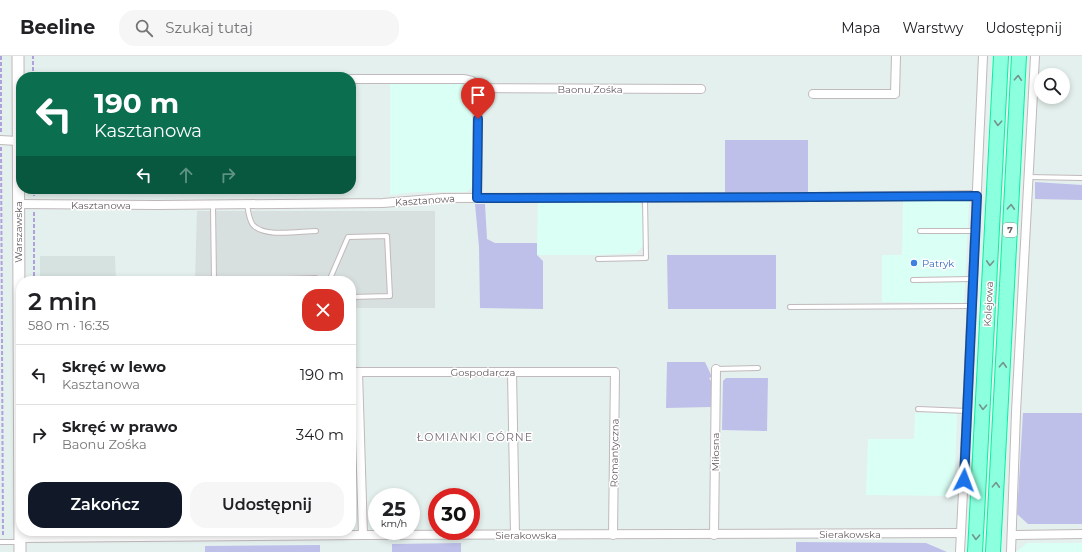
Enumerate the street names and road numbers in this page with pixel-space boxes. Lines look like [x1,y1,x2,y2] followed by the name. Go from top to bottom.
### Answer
[557,83,623,96] street label: Baonu Zośka
[395,192,455,209] street label: Kasztanowa
[71,199,131,212] street label: Kasztanowa
[12,201,25,263] street label: Warszawska
[1003,223,1017,237] road number: 7
[981,281,996,327] street label: Kolejowa
[450,366,516,379] street label: Gospodarcza
[607,418,622,488] street label: Romantyczna
[709,433,722,471] street label: Miłosna
[819,528,881,541] street label: Sierakowska
[495,529,557,542] street label: Sierakowska

